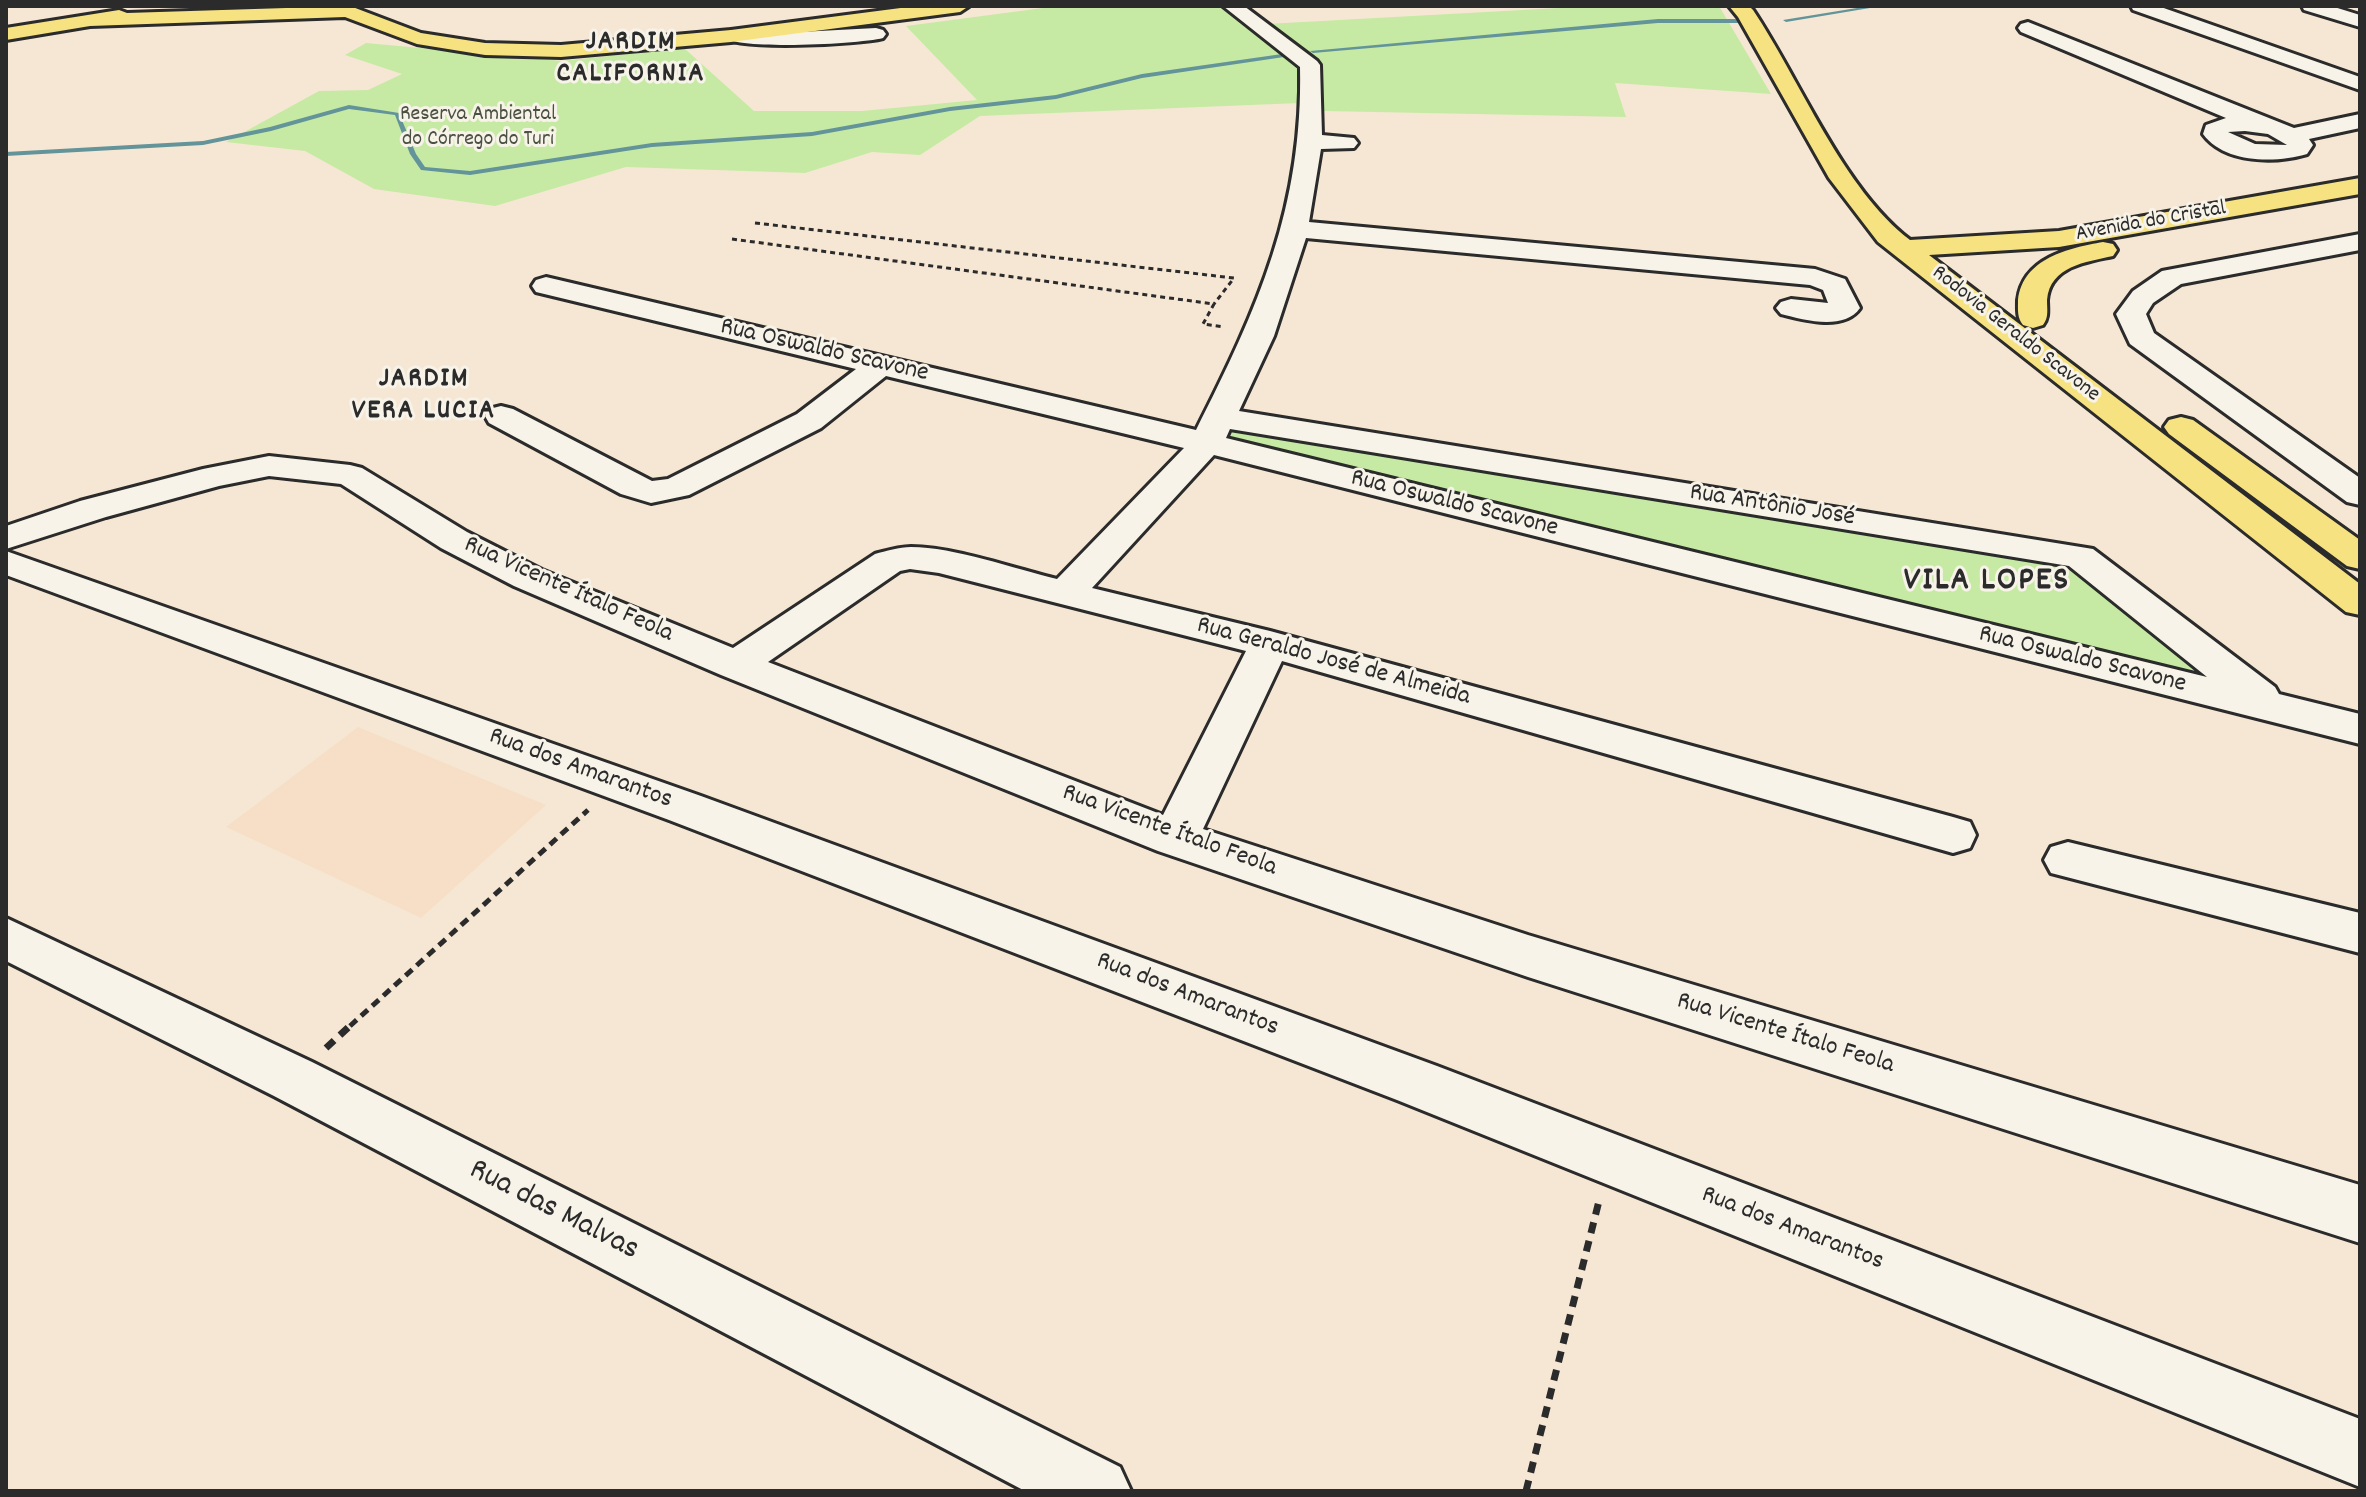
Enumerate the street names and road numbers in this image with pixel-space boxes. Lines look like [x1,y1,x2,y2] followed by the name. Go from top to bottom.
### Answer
[2074,197,2228,249] street label: Avenida do Cristal
[1926,261,2104,409] street label: Rodovia Geraldo Scavone
[717,313,931,391] street label: Rua Oswaldo Scavone
[1347,464,1561,546] street label: Rua Oswaldo Scavone
[1687,479,1857,535] street label: Rua Antônio José
[458,531,678,651] street label: Rua Vicente Ítalo Feola
[1193,611,1473,715] street label: Rua Geraldo José de Almeida
[1975,620,2189,702] street label: Rua Oswaldo Scavone
[484,722,676,818] street label: Rua dos Amarantos
[1058,779,1280,885] street label: Rua Vicente Ítalo Feola
[1091,947,1283,1045] street label: Rua dos Amarantos
[1672,987,1898,1083] street label: Rua Vicente Ítalo Feola
[462,1153,644,1271] street label: Rua das Malvas
[1696,1181,1888,1279] street label: Rua dos Amarantos

